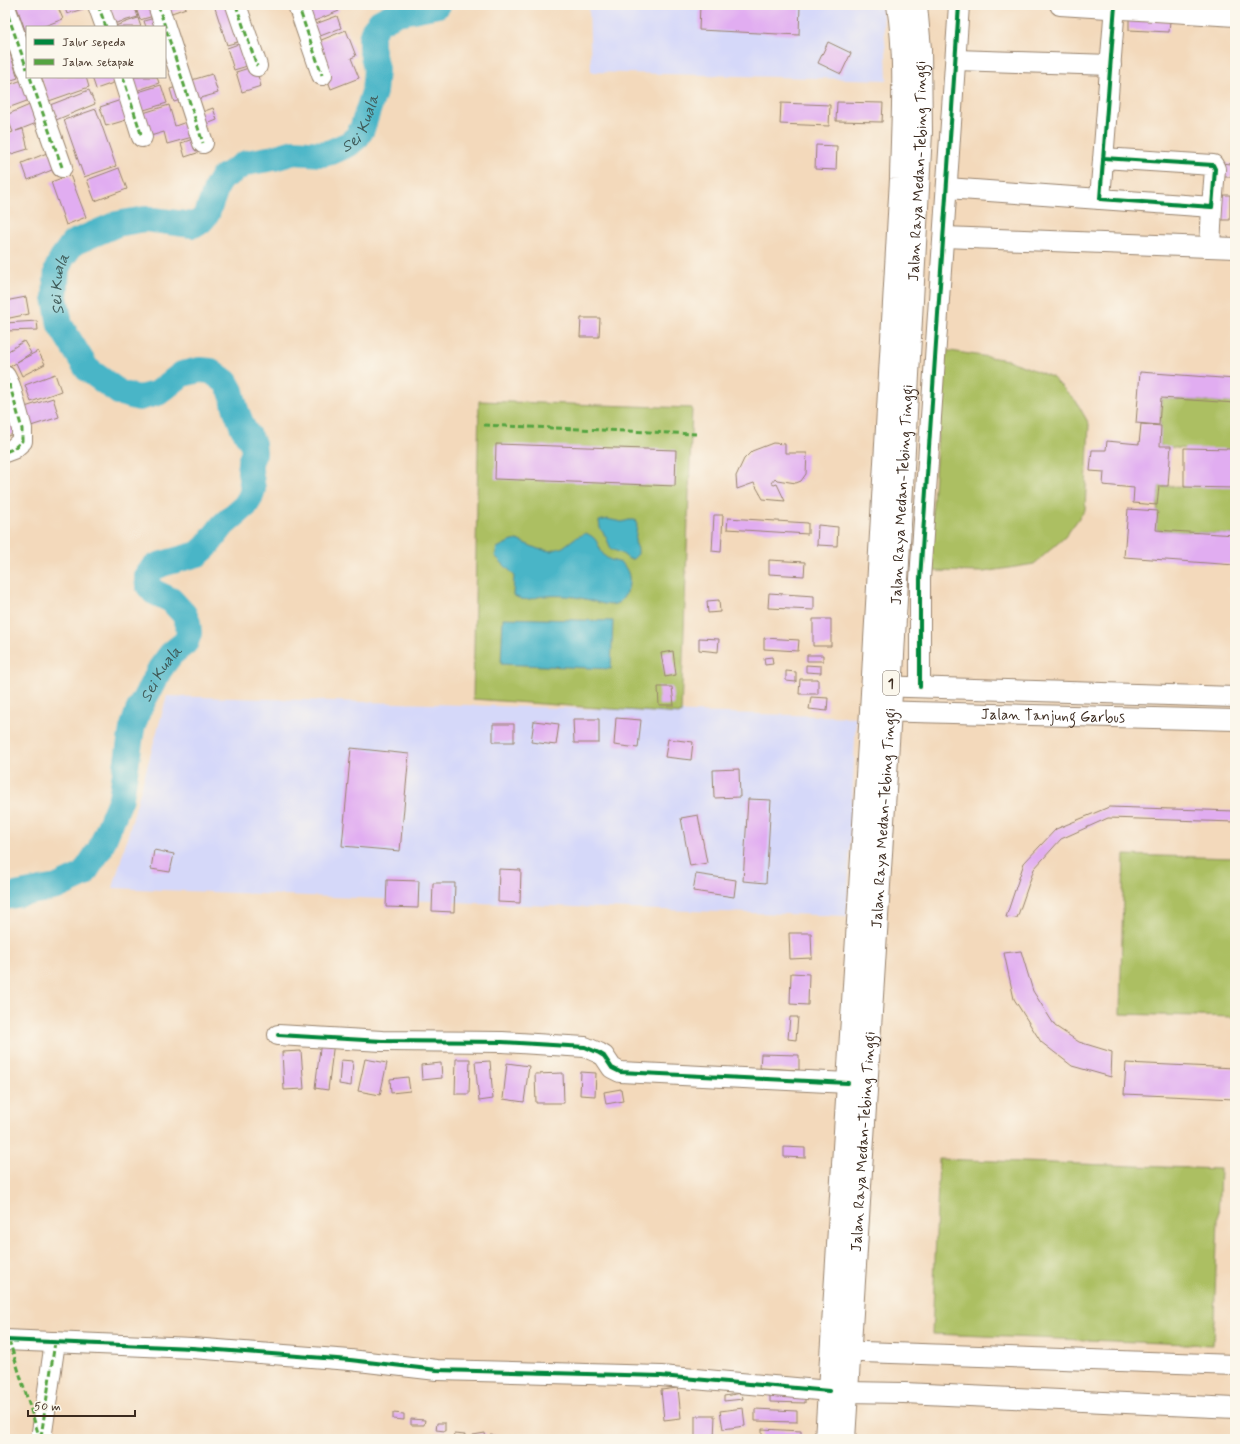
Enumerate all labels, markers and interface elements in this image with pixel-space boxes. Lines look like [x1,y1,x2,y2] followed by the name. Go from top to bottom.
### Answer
[26,26,166,78] legend
[62,35,126,51] text: Jalur sepeda
[62,55,134,71] text: Jalan setapak
[904,61,932,282] street label: Jalan Raya Medan-Tebing Tinggi
[338,90,385,158] water label: Sei Kuala
[46,247,76,317] water label: Sei Kuala
[887,384,919,606] street label: Jalan Raya Medan-Tebing Tinggi
[136,640,188,706] water label: Sei Kuala
[883,671,899,695] road number: 1
[981,705,1125,728] street label: Jalan Tanjung Garbus
[867,708,902,929] street label: Jalan Raya Medan-Tebing Tinggi
[847,1031,882,1253] street label: Jalan Raya Medan-Tebing Tinggi
[28,1392,135,1418] scale bar
[34,1399,61,1415] text: 50 m

